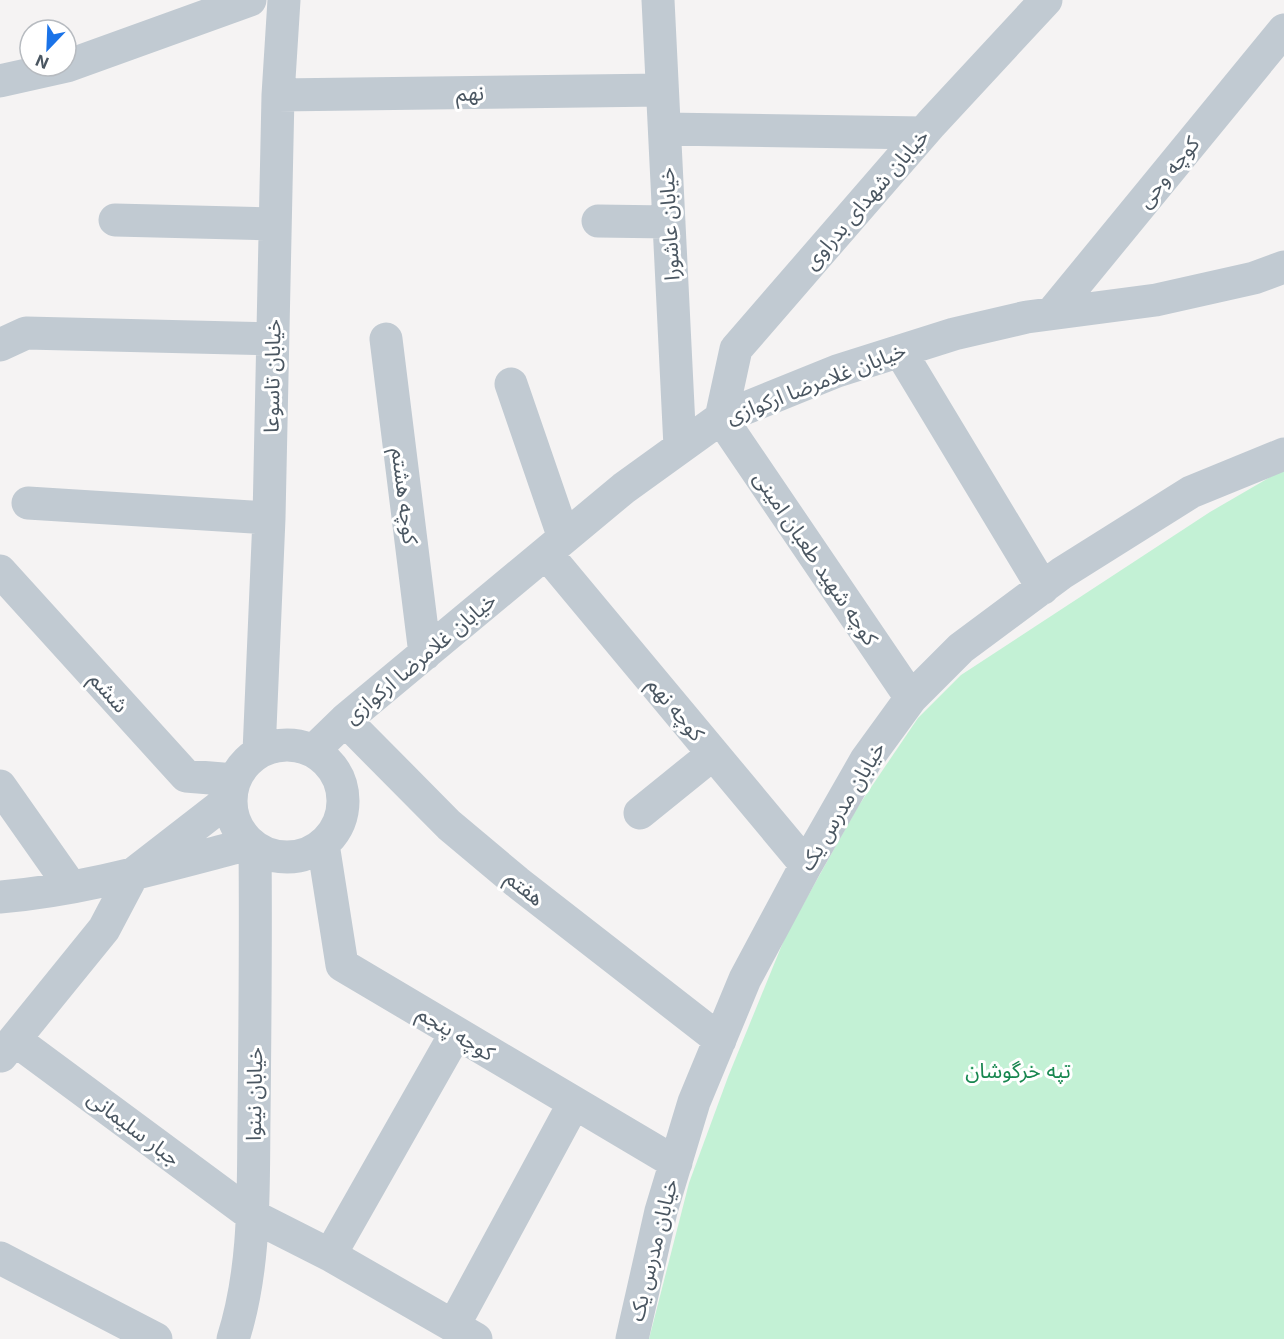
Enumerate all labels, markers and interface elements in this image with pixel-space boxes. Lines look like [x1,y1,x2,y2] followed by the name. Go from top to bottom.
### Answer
[18,18,78,78] north arrow
[33,50,52,73] text: N
[456,80,484,109] street label: نهم
[798,124,934,274] street label: خیابان شهدای بدراوی
[1132,131,1205,213] street label: کوچه وحی
[654,167,684,281] street label: خیابان عاشورا
[259,319,285,433] street label: خیابان تاسوعا
[723,337,909,429] street label: خیابان غلامرضا ارکوازی
[384,447,423,546] street label: کوچه هشتم
[748,466,884,651] street label: کوچه شهید طعبان امینی
[339,587,501,729] street label: خیابان غلامرضا ارکوازی
[82,666,134,720] street label: ششم
[640,672,710,748] street label: کوچه نهم
[794,737,890,875] street label: خیابان مدرس یک
[499,865,549,913] street label: هفتم
[411,1000,499,1069] street label: کوچه پنجم
[241,1047,267,1141] street label: خیابان نینوا
[965,1058,1071,1084] park label: تپه خرگوشان
[83,1085,185,1171] street label: جبار سلیمانی
[623,1176,683,1324] street label: خیابان مدرس یک

